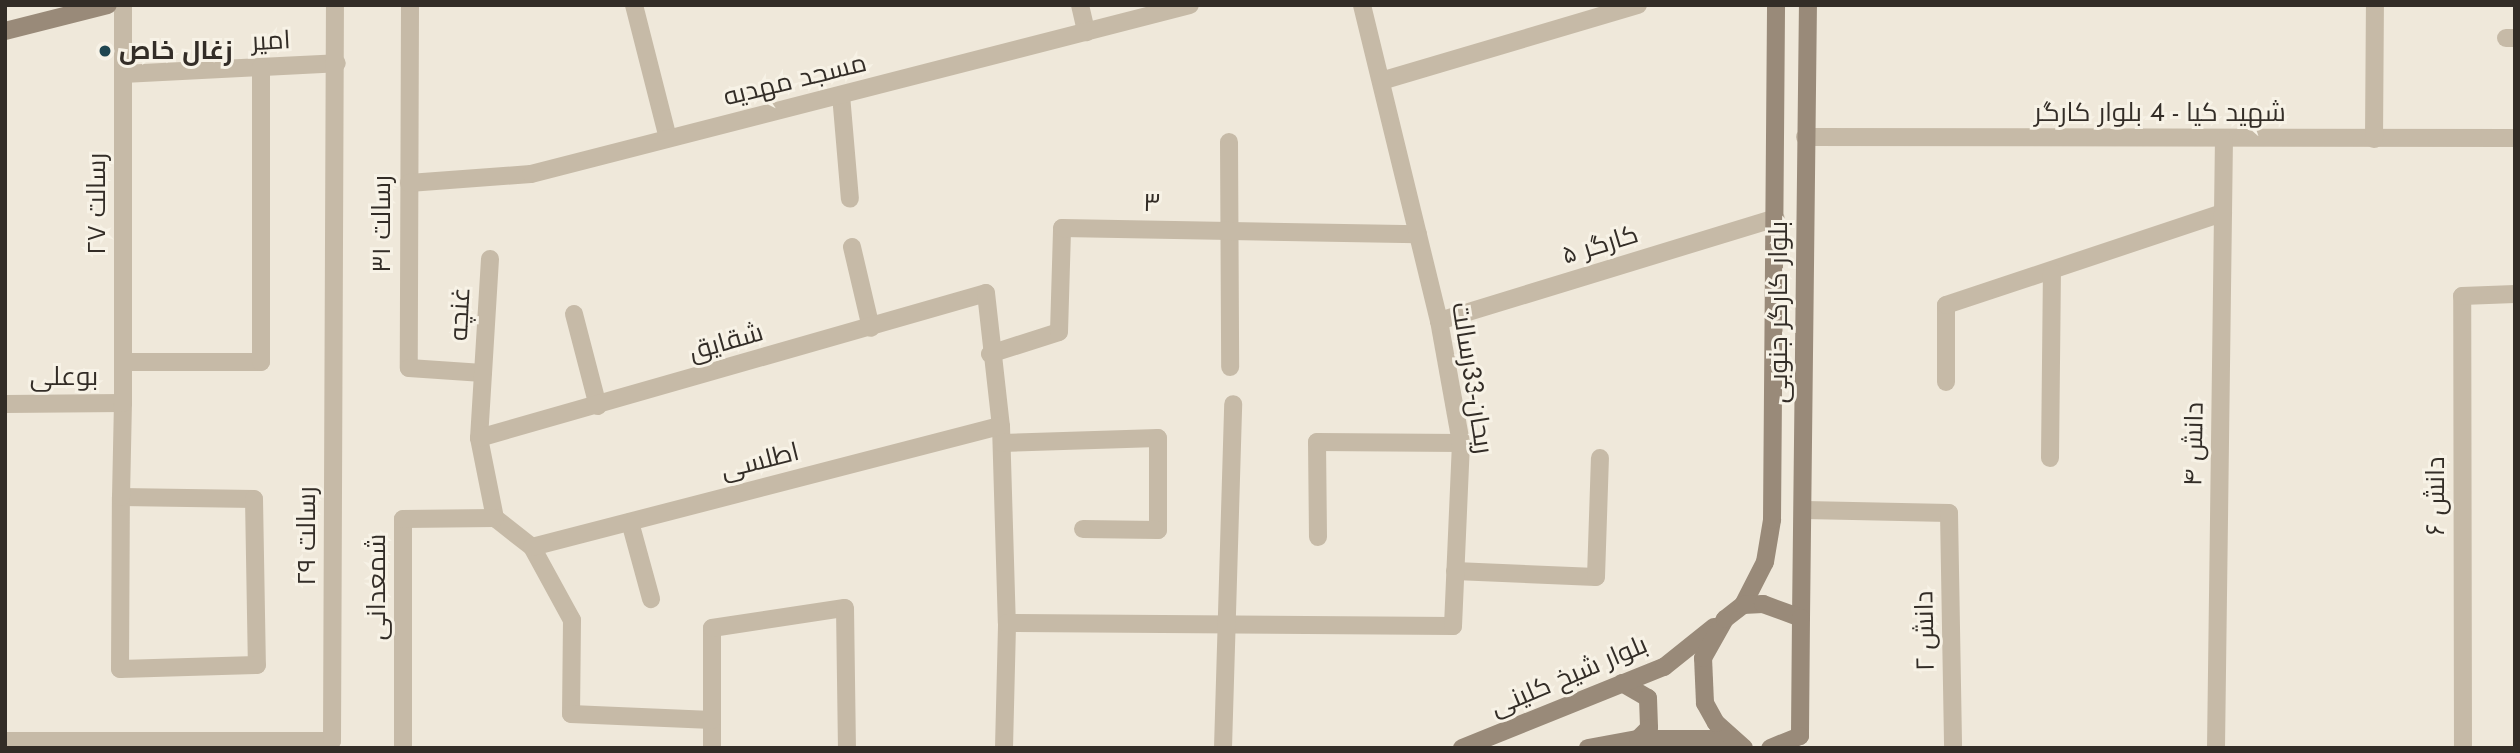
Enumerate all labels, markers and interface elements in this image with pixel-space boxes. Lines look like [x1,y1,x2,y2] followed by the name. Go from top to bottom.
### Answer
[251,24,291,58] street label: امیر
[119,35,233,67] place label: زغال خاص
[97,43,113,59] marker: زغال خاص
[720,47,870,113] street label: مسجد مهدیه
[2034,97,2286,129] street label: شهید کیا - 4 بلوار کارگر
[81,153,113,255] street label: رسالت ۲۷
[366,175,398,273] street label: رسالت ۳۱
[1143,187,1161,219] street label: ۳
[1558,219,1642,271] street label: کارگر ۵
[1763,221,1795,403] street label: بلوار کارگر جنوبی
[443,286,477,342] street label: غنچه
[1445,300,1499,456] street label: ریحان-33رسالت
[685,317,767,367] street label: شقایق
[30,361,98,393] street label: بوعلی
[2178,402,2210,486] street label: دانش ۴
[718,436,802,486] street label: اطلسی
[2420,456,2452,536] street label: دانش ۶
[291,486,323,586] street label: رسالت ۲۹
[361,534,393,640] street label: شمعدانی
[1909,591,1941,671] street label: دانش ۲
[1486,629,1652,723] street label: بلوار شیخ کلینی

